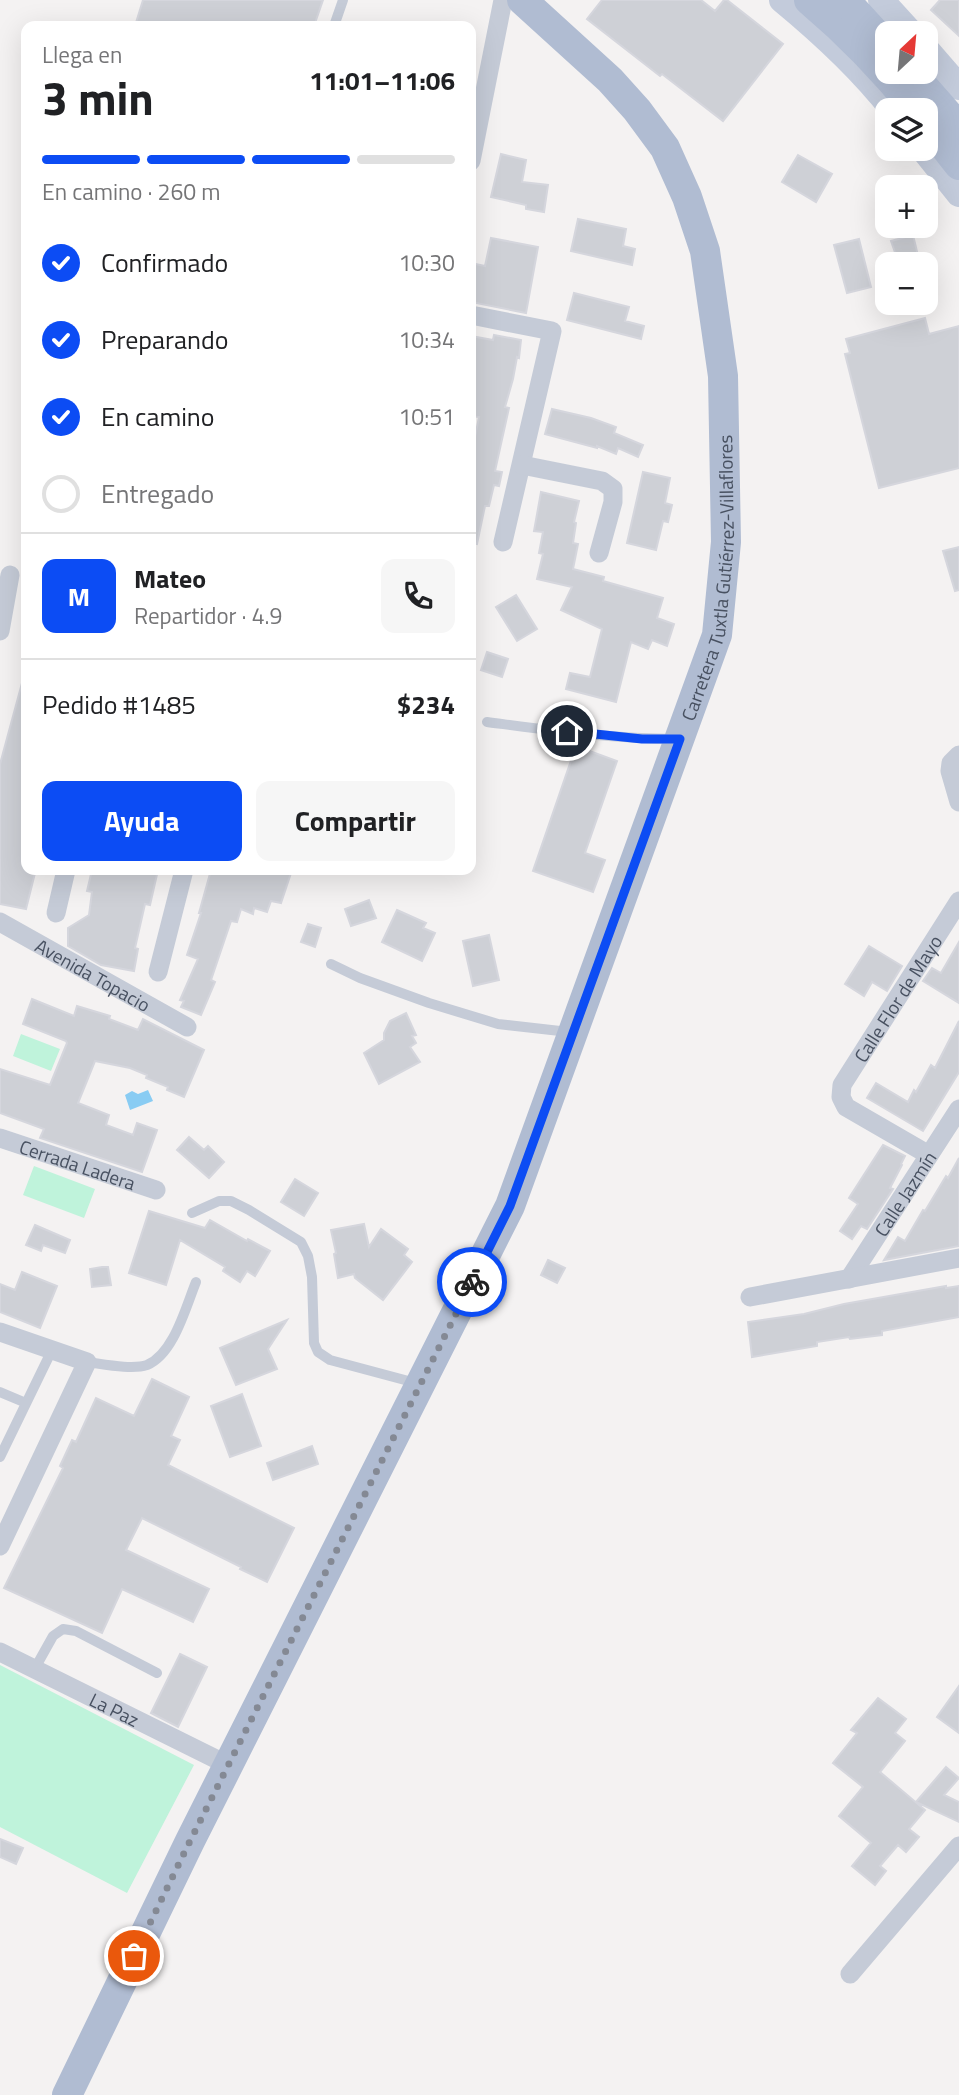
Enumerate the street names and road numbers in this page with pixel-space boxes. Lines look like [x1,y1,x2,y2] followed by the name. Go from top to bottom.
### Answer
[673,434,741,724] street label: Carretera Tuxtla Gutiérrez-Villaflores
[846,929,949,1068] street label: Calle Flor de Mayo
[30,930,156,1018] street label: Avenida Topacio
[16,1131,140,1197] street label: Cerrada Ladera
[866,1145,943,1242] street label: Calle Jazmín
[85,1684,145,1733] street label: La Paz

